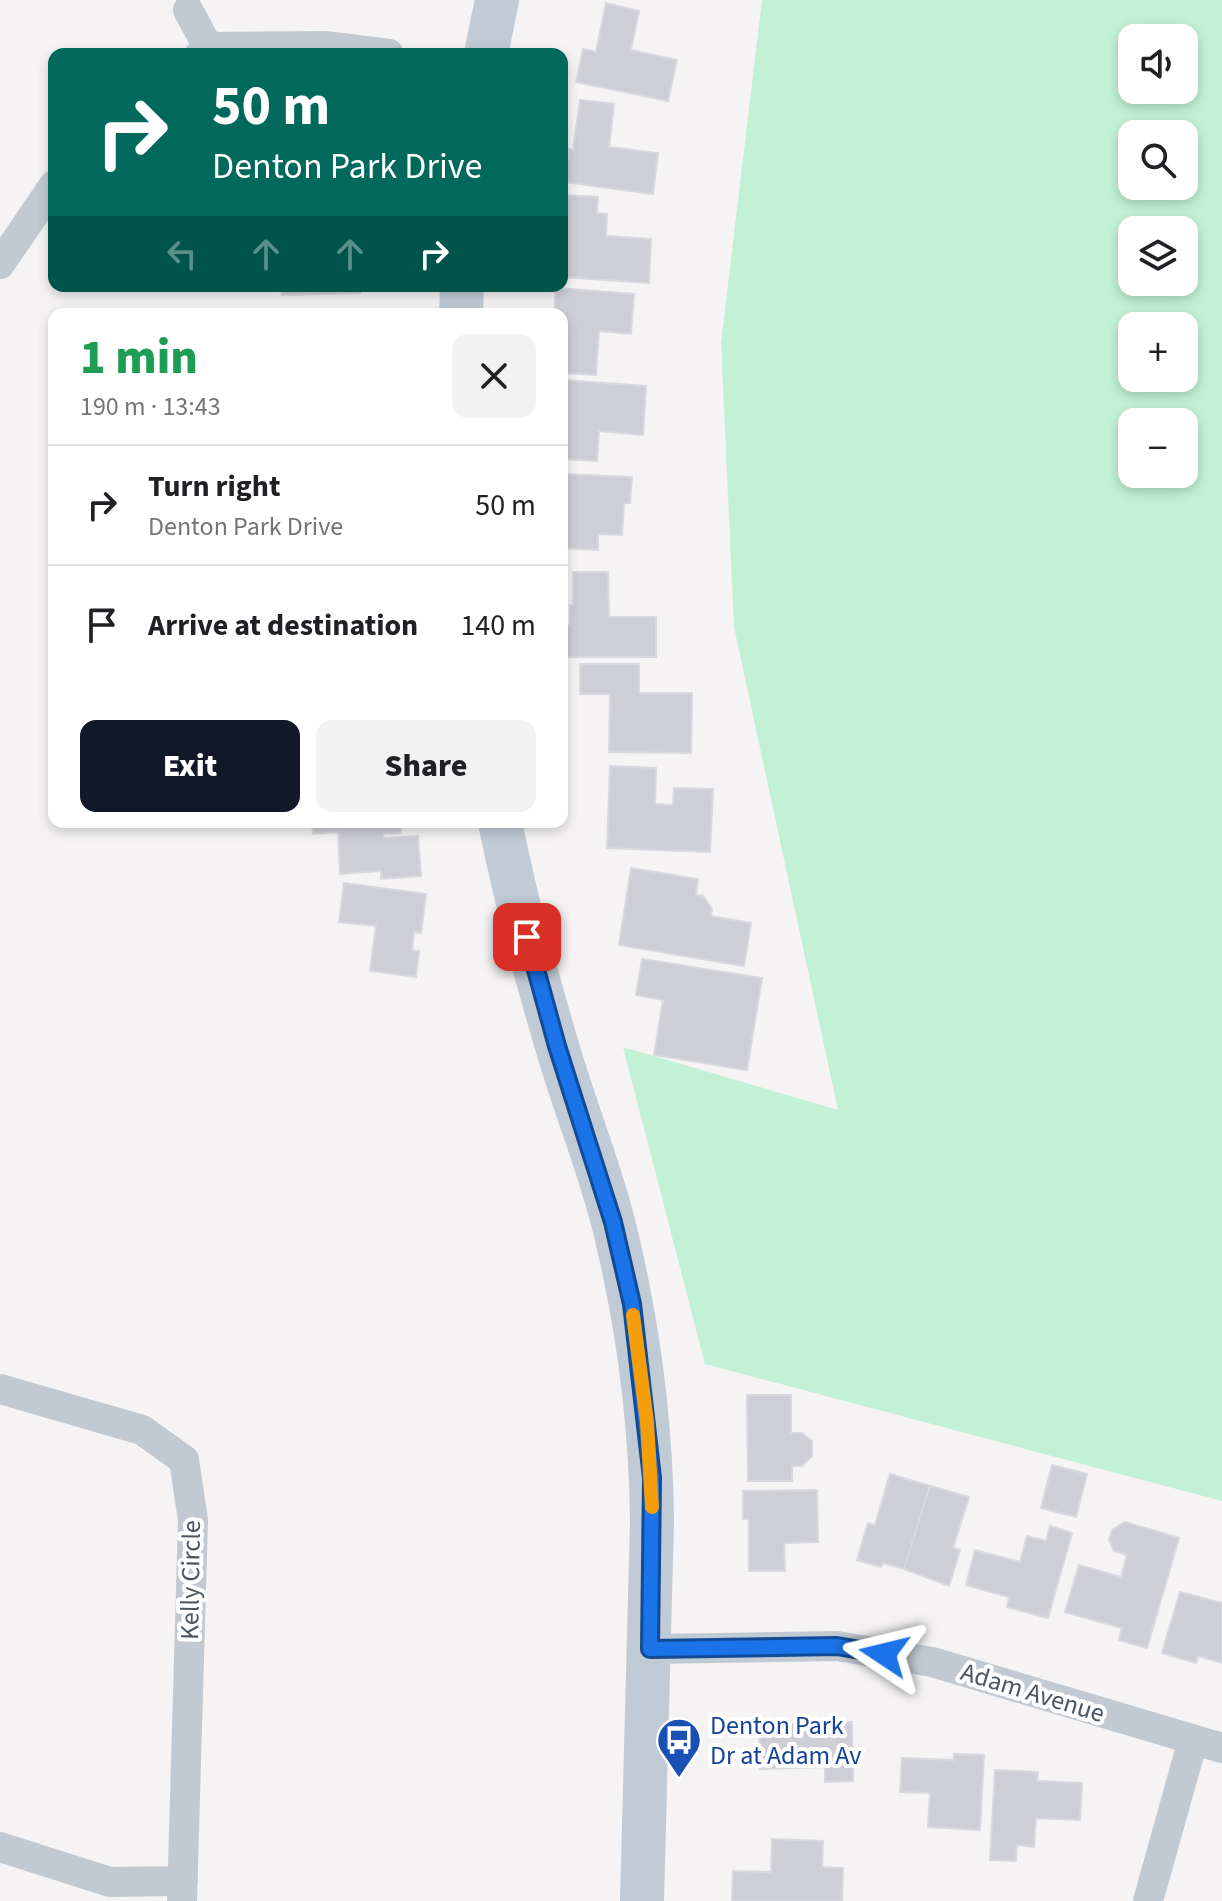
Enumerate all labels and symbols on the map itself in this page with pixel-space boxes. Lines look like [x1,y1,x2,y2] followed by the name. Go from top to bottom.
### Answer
[493,903,561,971] pin
[171,1520,210,1640] street label: Kelly Circle
[842,1612,926,1696] position arrow
[956,1653,1109,1732] street label: Adam Avenue
[710,1707,861,1774] place label: Denton Park Dr at Adam Av
[655,1716,703,1779] bus stop icon: Denton Park Dr at Adam Av

